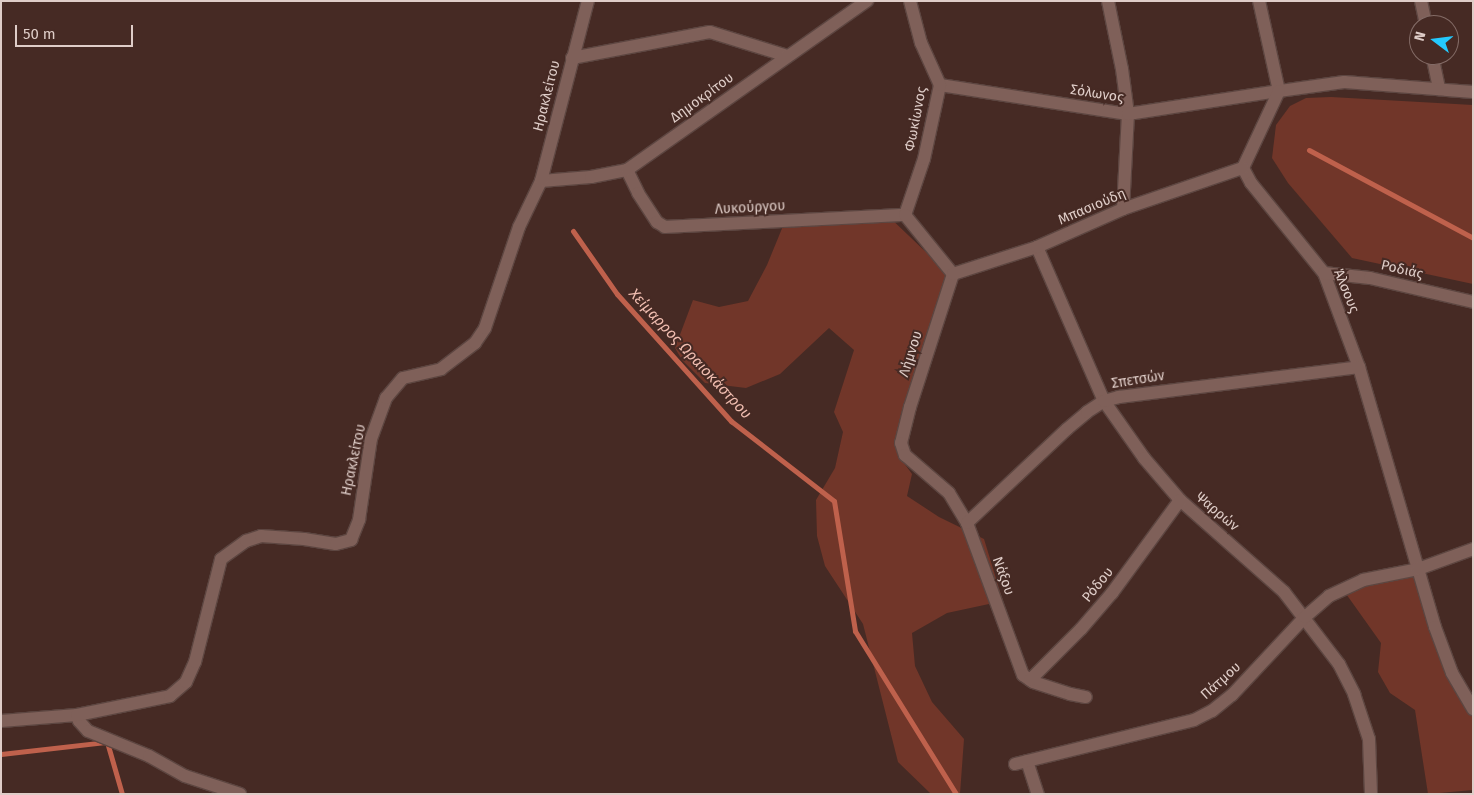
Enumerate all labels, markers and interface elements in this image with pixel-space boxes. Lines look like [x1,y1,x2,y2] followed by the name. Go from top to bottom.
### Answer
[18,15,135,47] scale bar
[1409,15,1459,65] north arrow
[23,25,56,43] text: 50 m
[1411,30,1429,43] text: N
[530,59,564,133] street label: Ηρακλείτου
[667,69,737,127] street label: Δημοκρίτου
[1069,82,1125,106] street label: Σόλωνος
[901,85,931,153] street label: Φωκίωνος
[1056,185,1128,229] street label: Μπασιούδη
[714,198,786,218] street label: Λυκούργου
[1379,257,1425,283] street label: Ροδιάς
[1330,267,1362,315] street label: Άλσους
[625,285,755,423] water label: Χείμαρρος Ωραιοκάστρου
[896,329,926,379] street label: Λήμνου
[1110,368,1166,392] street label: Σπετσών
[338,423,370,497] street label: Ηρακλείτου
[1192,489,1242,535] street label: Ψαρρών
[988,555,1018,597] street label: Νάξου
[1079,564,1117,606] street label: Ρόδου
[1197,659,1245,703] street label: Πάτμου

